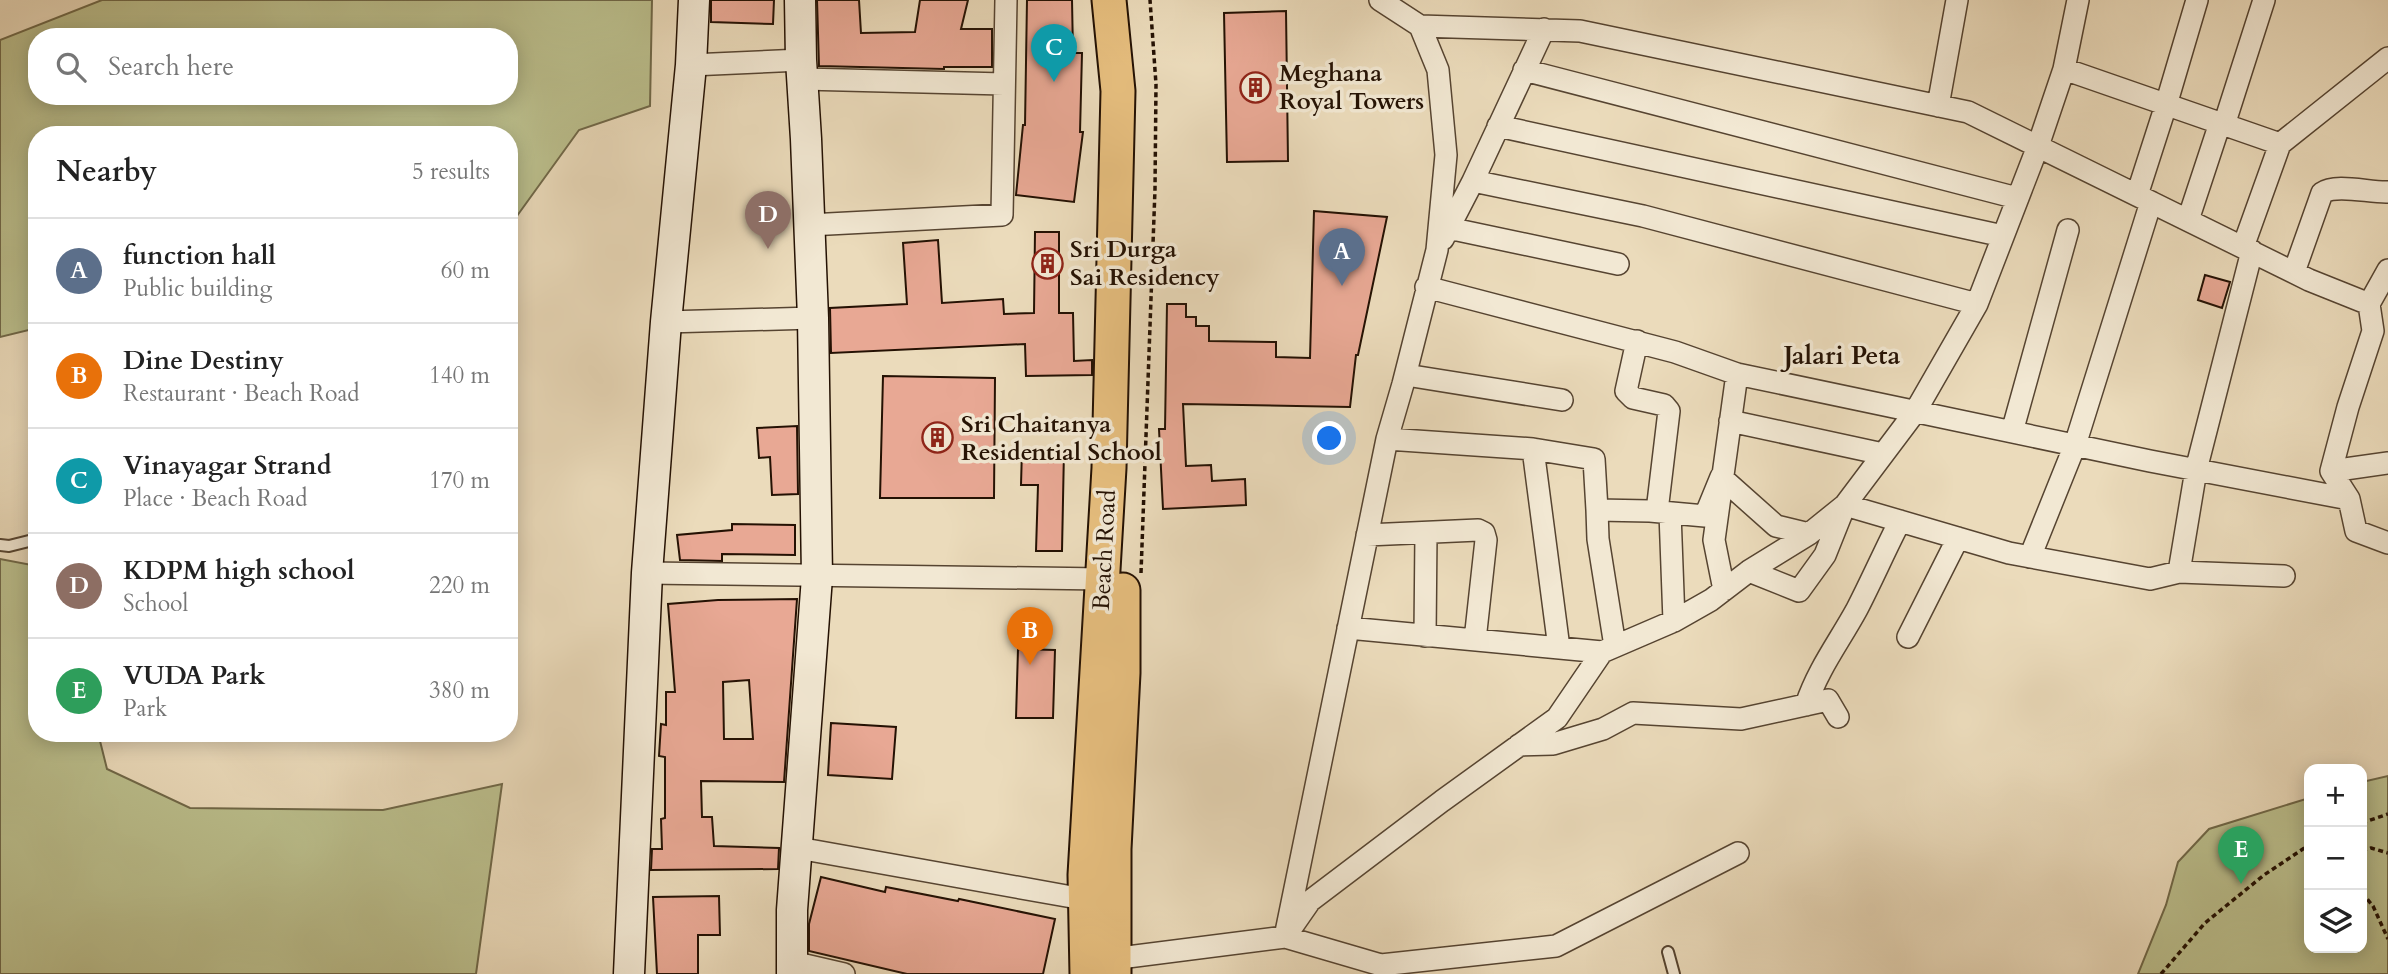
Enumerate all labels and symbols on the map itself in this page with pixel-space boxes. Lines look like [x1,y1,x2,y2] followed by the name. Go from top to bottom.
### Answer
[1031,24,1077,82] pin: C
[1279,57,1424,118] place label: Meghana Royal Towers
[1239,70,1273,104] building icon: Meghana Royal Towers
[745,191,791,249] pin: D
[1319,228,1365,286] pin: A
[1070,233,1220,294] place label: Sri Durga Sai Residency
[1030,246,1064,280] building icon: Sri Durga Sai Residency
[1780,338,1901,373] district label: Jalari Peta
[961,408,1162,469] place label: Sri Chaitanya Residential School
[921,421,955,455] building icon: Sri Chaitanya Residential School
[1312,421,1346,455] your location
[1085,489,1124,611] street label: Beach Road
[1007,607,1053,665] pin: B
[2218,826,2264,884] pin: E

